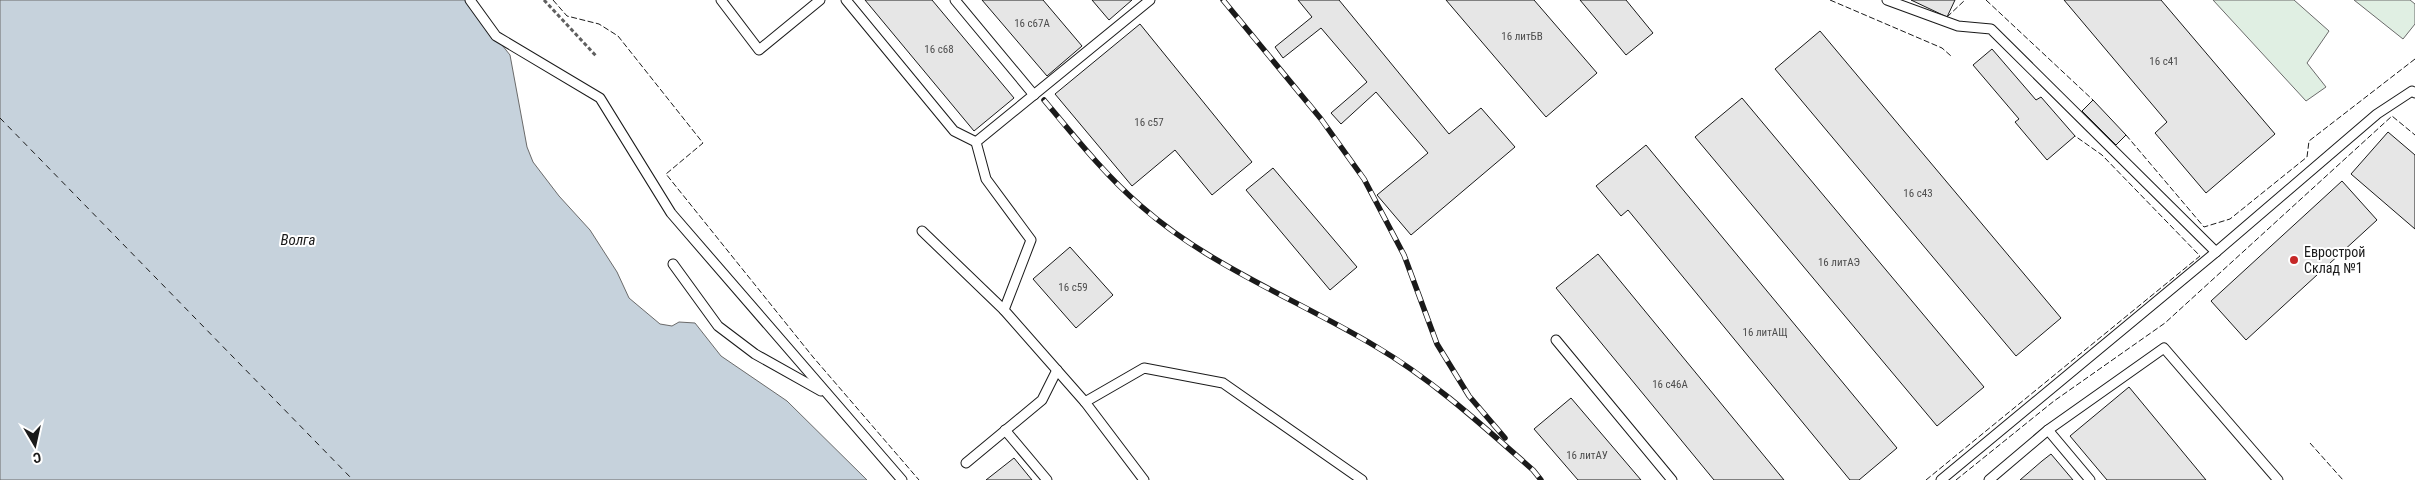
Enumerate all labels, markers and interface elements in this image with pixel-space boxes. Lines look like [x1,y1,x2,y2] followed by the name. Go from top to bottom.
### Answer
[1014,17,1050,30] house number: 16 с67А
[1501,30,1543,43] house number: 16 литБВ
[924,43,954,56] house number: 16 с68
[2149,55,2179,68] house number: 16 с41
[1134,116,1164,129] house number: 16 с57
[1903,187,1933,200] house number: 16 с43
[281,231,315,249] water label: Волга
[2304,244,2365,276] place label: Еврострой Склад №1
[2288,254,2300,266] marker: Еврострой Склад №1
[1818,256,1860,269] house number: 16 литАЭ
[1058,281,1088,294] house number: 16 с59
[1743,326,1787,339] house number: 16 литАЩ
[1652,378,1688,391] house number: 16 с46А
[10,420,60,470] north arrow
[32,449,42,466] text: С
[1566,449,1608,462] house number: 16 литАУ

